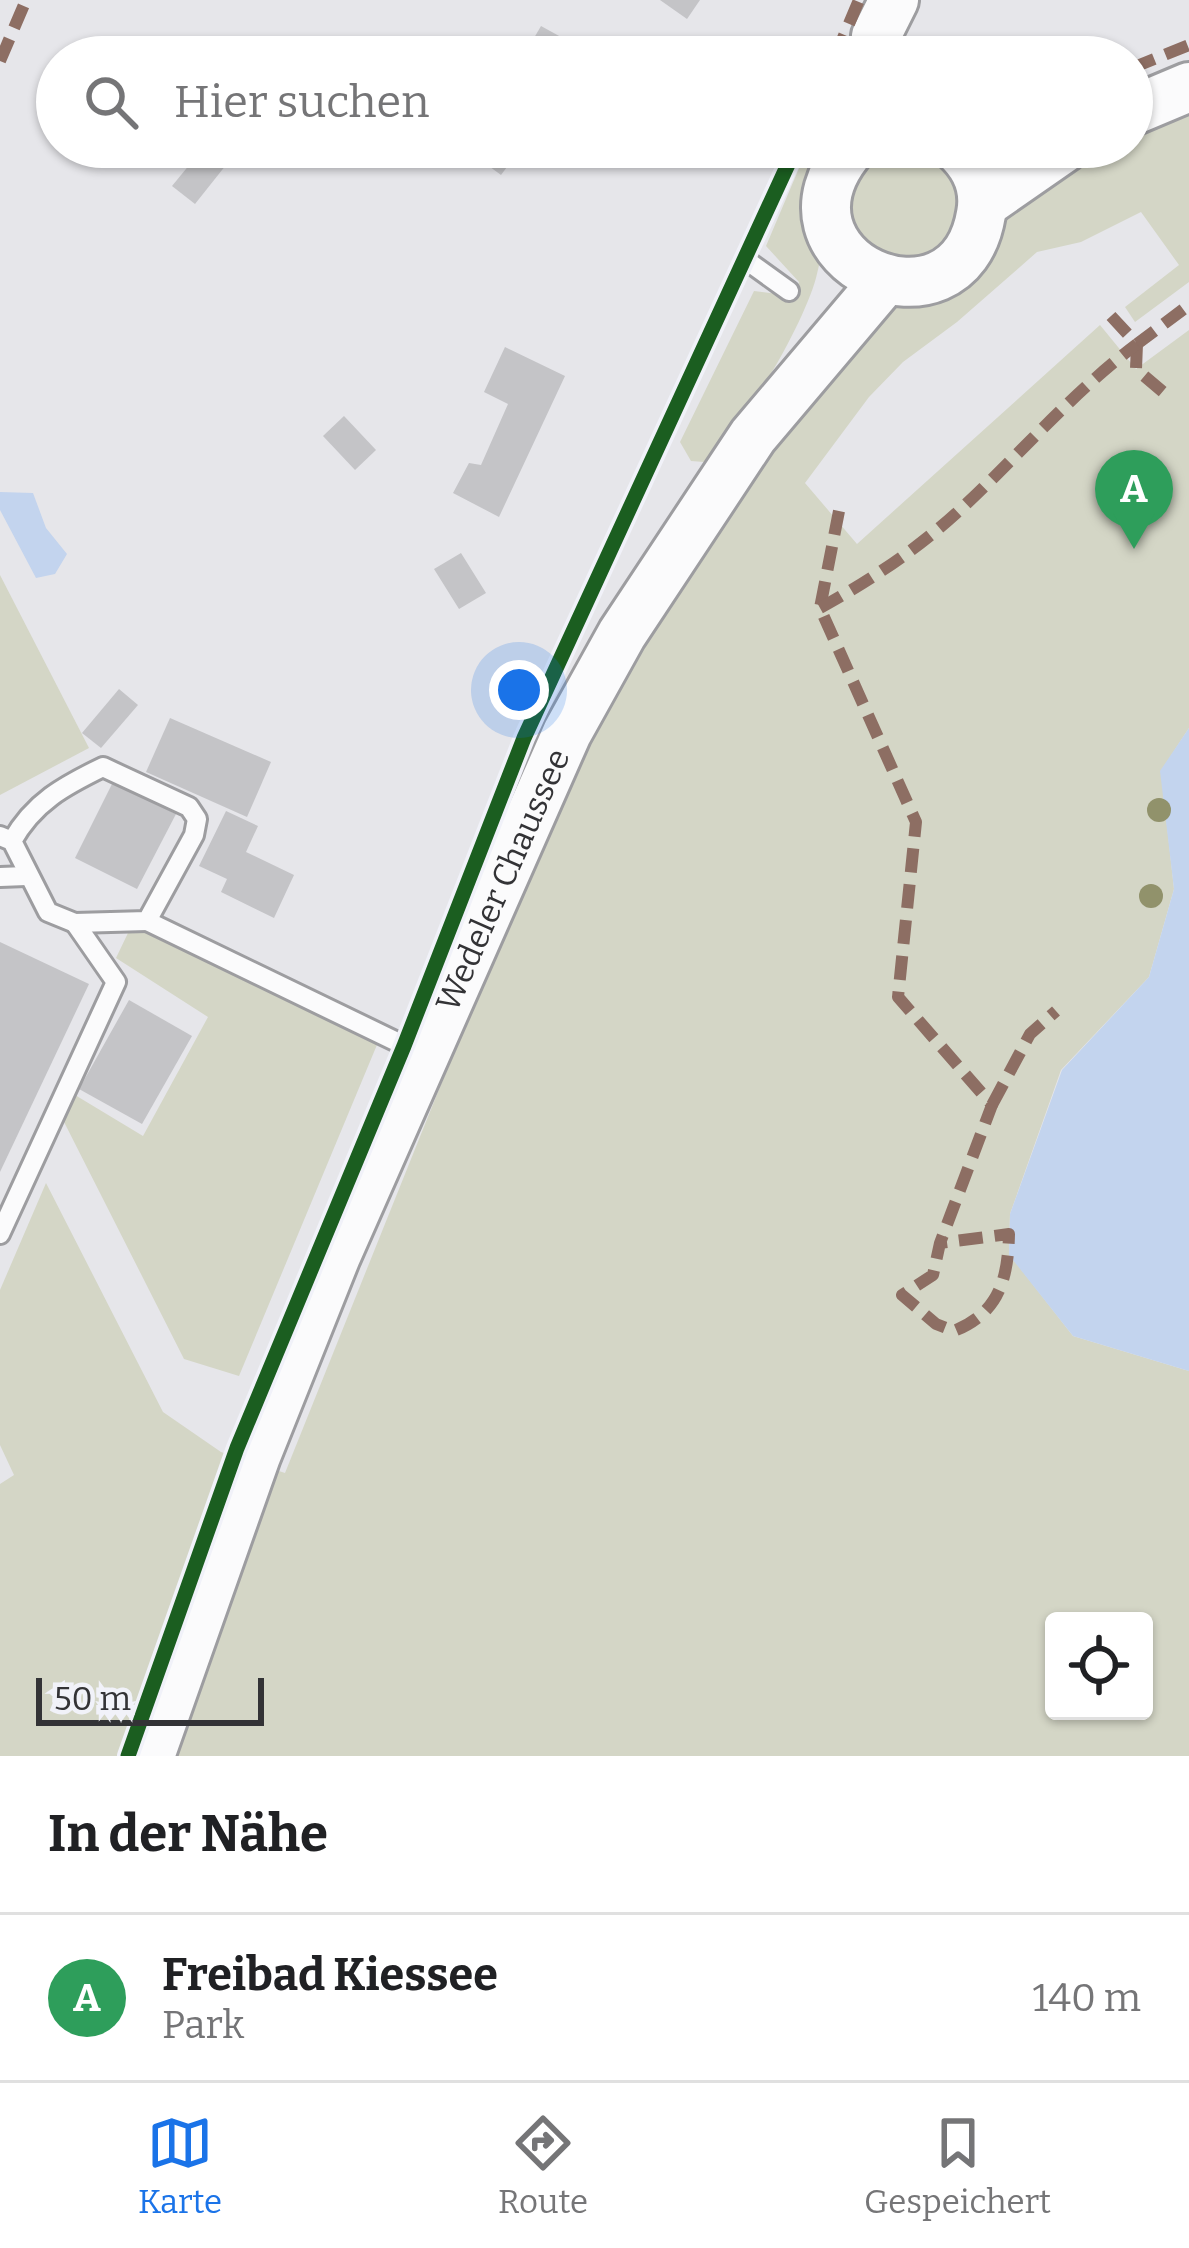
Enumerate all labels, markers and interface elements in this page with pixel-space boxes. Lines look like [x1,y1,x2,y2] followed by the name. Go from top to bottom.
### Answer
[36,36,1153,168] search box
[78,69,144,135] icon: search
[174,75,430,129] text: Hier suchen
[1095,450,1173,549] pin: A
[489,660,549,720] your location
[428,743,579,1018] street label: Wedeler Chaussee
[1045,1612,1153,1720] map controls
[1045,1612,1153,1720] button: locate
[36,1672,264,1725] scale bar
[54,1679,131,1719] text: 50 m
[48,1803,328,1865] text: In der Nähe
[162,1948,498,2002] text: Freibad Kiessee
[73,1975,101,2021] text: A
[1032,1975,1141,2021] text: 140 m
[162,2002,244,2048] text: Park
[138,2110,222,2222] tab: Karte
[498,2110,588,2222] tab: Route
[864,2110,1051,2222] tab: Gespeichert

